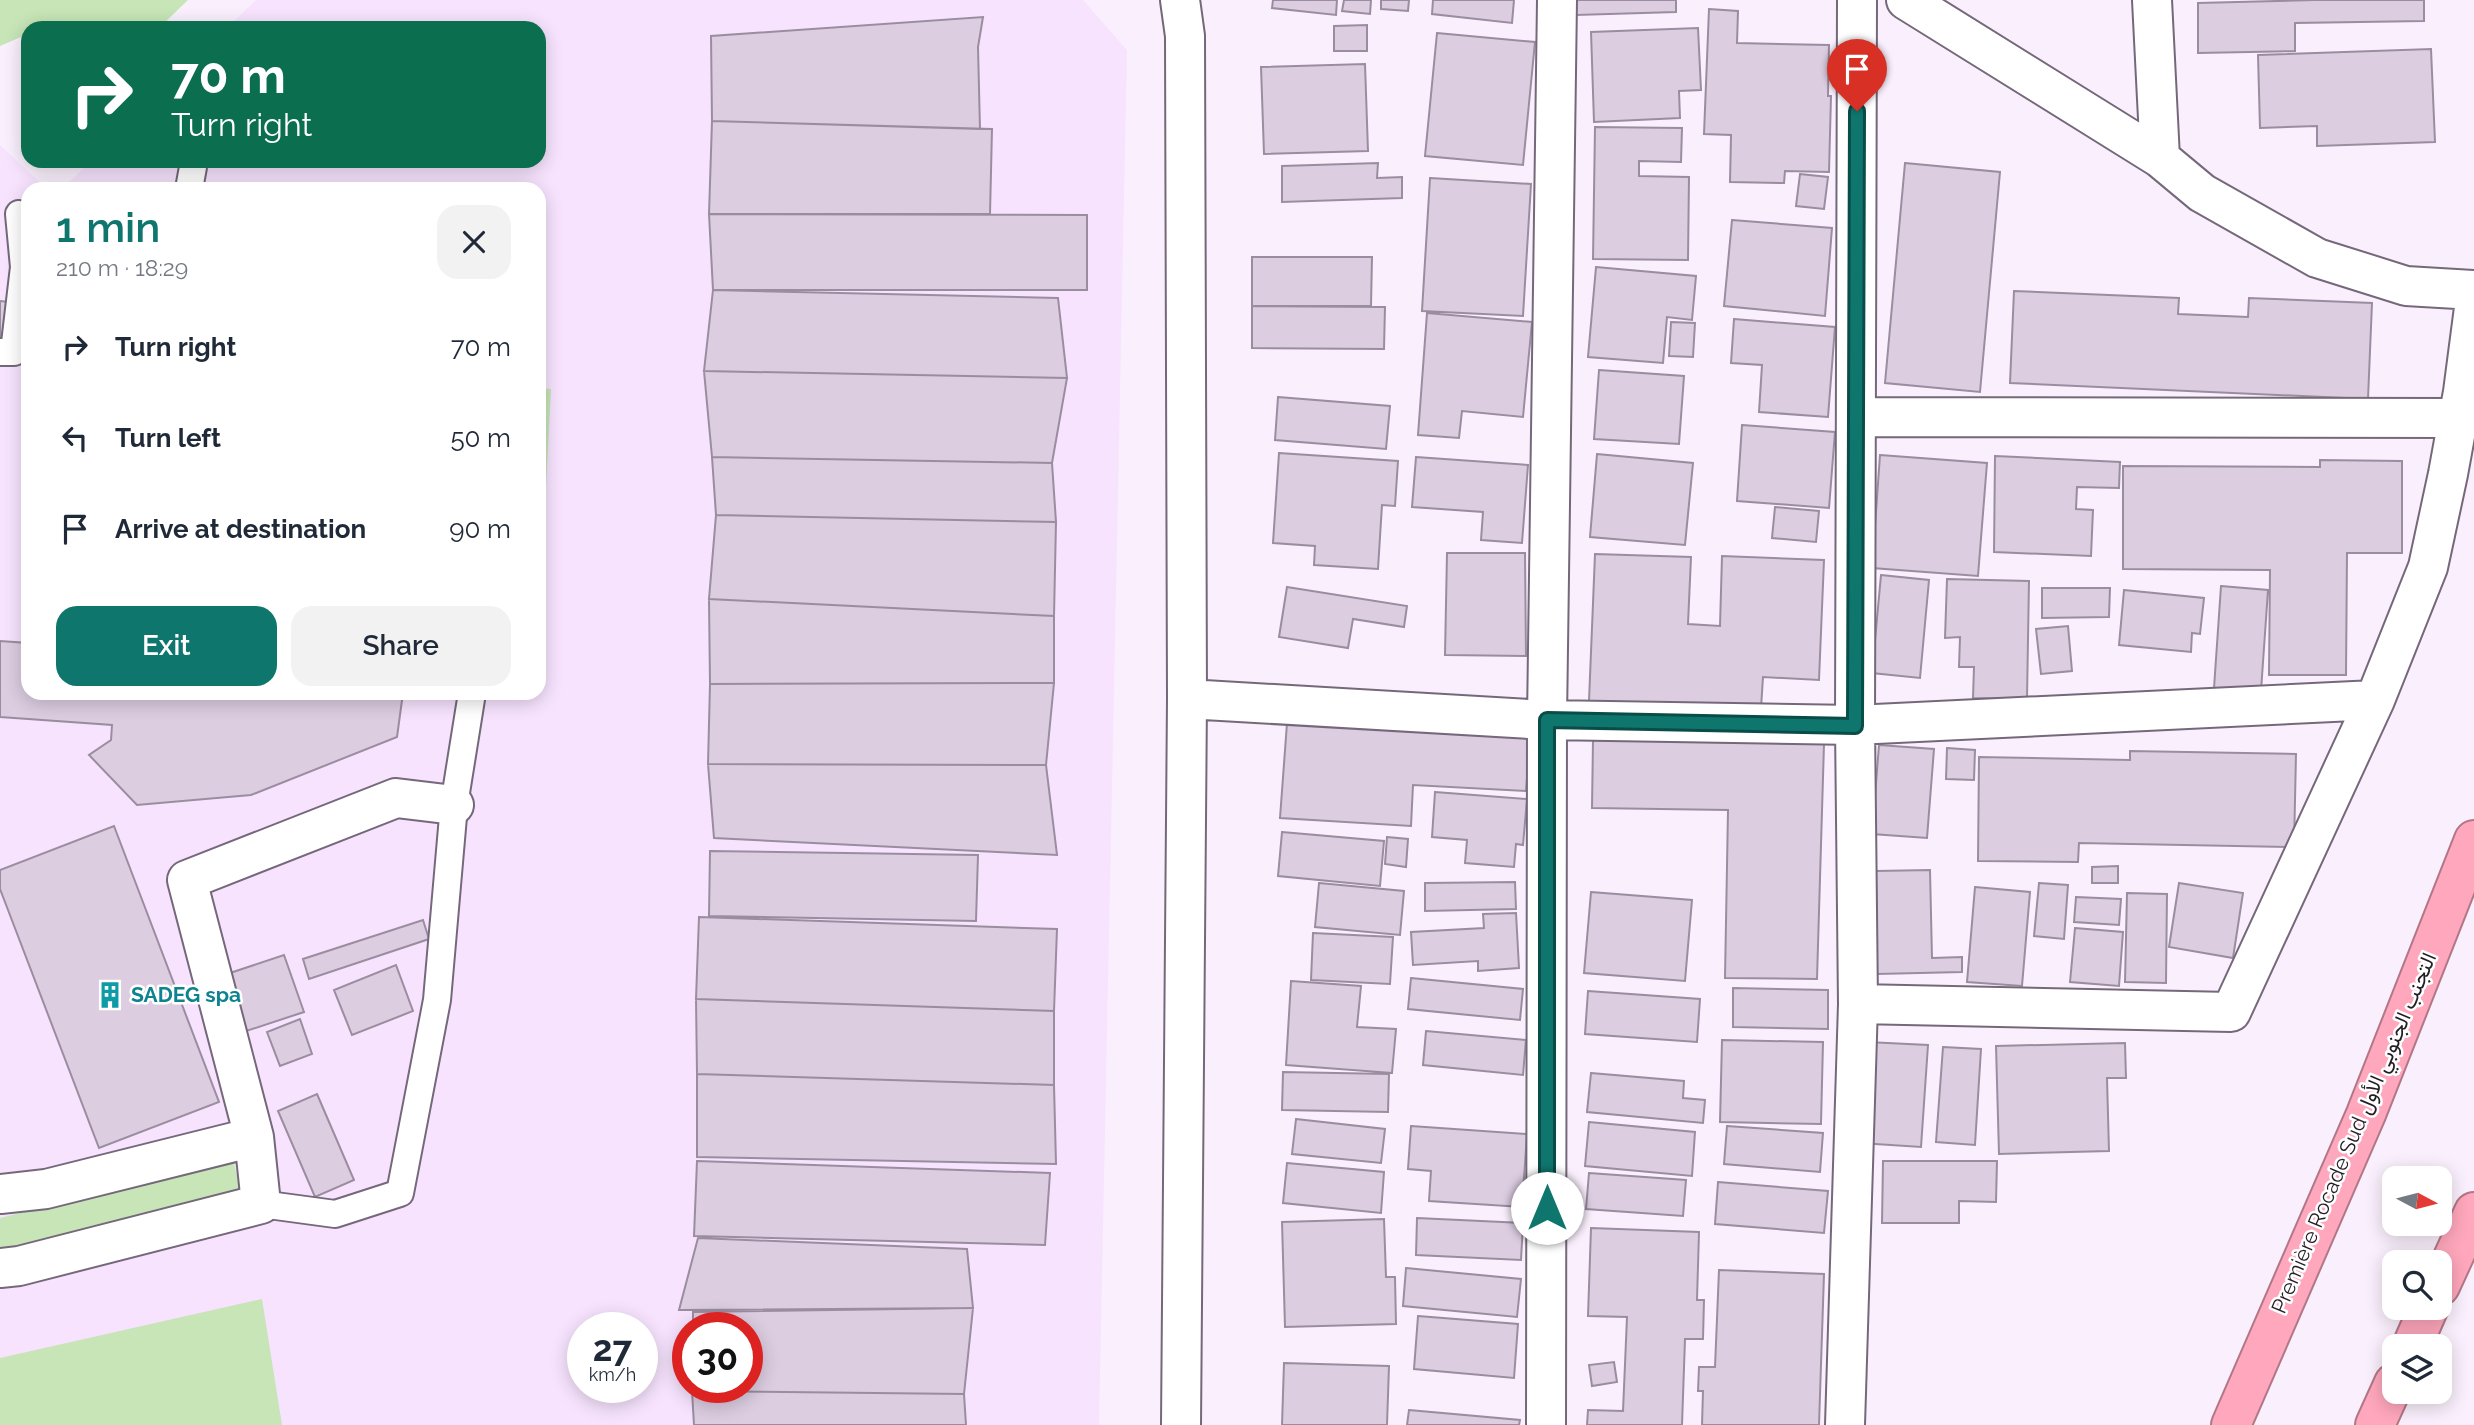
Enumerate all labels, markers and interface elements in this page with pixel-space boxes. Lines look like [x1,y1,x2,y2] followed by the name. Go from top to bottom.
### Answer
[1827,39,1887,111] pin
[171,47,286,104] text: 70 m
[56,49,147,140] icon: right
[1838,50,1876,88] icon: arrive
[171,106,312,143] text: Turn right
[56,203,160,252] text: 1 min
[437,205,511,279] button: close
[56,254,188,281] text: 210 m · 18:29
[56,328,94,366] icon: right
[115,332,236,362] text: Turn right
[451,332,511,362] text: 70 m
[56,419,94,457] icon: left
[115,423,221,453] text: Turn left
[450,423,511,453] text: 50 m
[56,510,94,548] icon: arrive
[115,514,366,544] text: Arrive at destination
[449,514,511,544] text: 90 m
[56,606,277,686] button: Exit
[291,606,511,686] button: Share
[2266,949,2446,1319] street label: Première Rocade Sud التجنب الجنوبي الأول
[95,980,125,1010] building icon: SADEG spa
[131,982,241,1007] place label: SADEG spa
[2382,1166,2452,1236] north arrow
[2382,1166,2452,1404] map controls
[1510,1171,1584,1245] position arrow
[2382,1250,2452,1320] button: search
[672,1312,763,1403] speed limit sign: 30
[593,1328,632,1369] text: 27
[2382,1334,2452,1404] button: layers
[589,1364,636,1385] text: km/h

